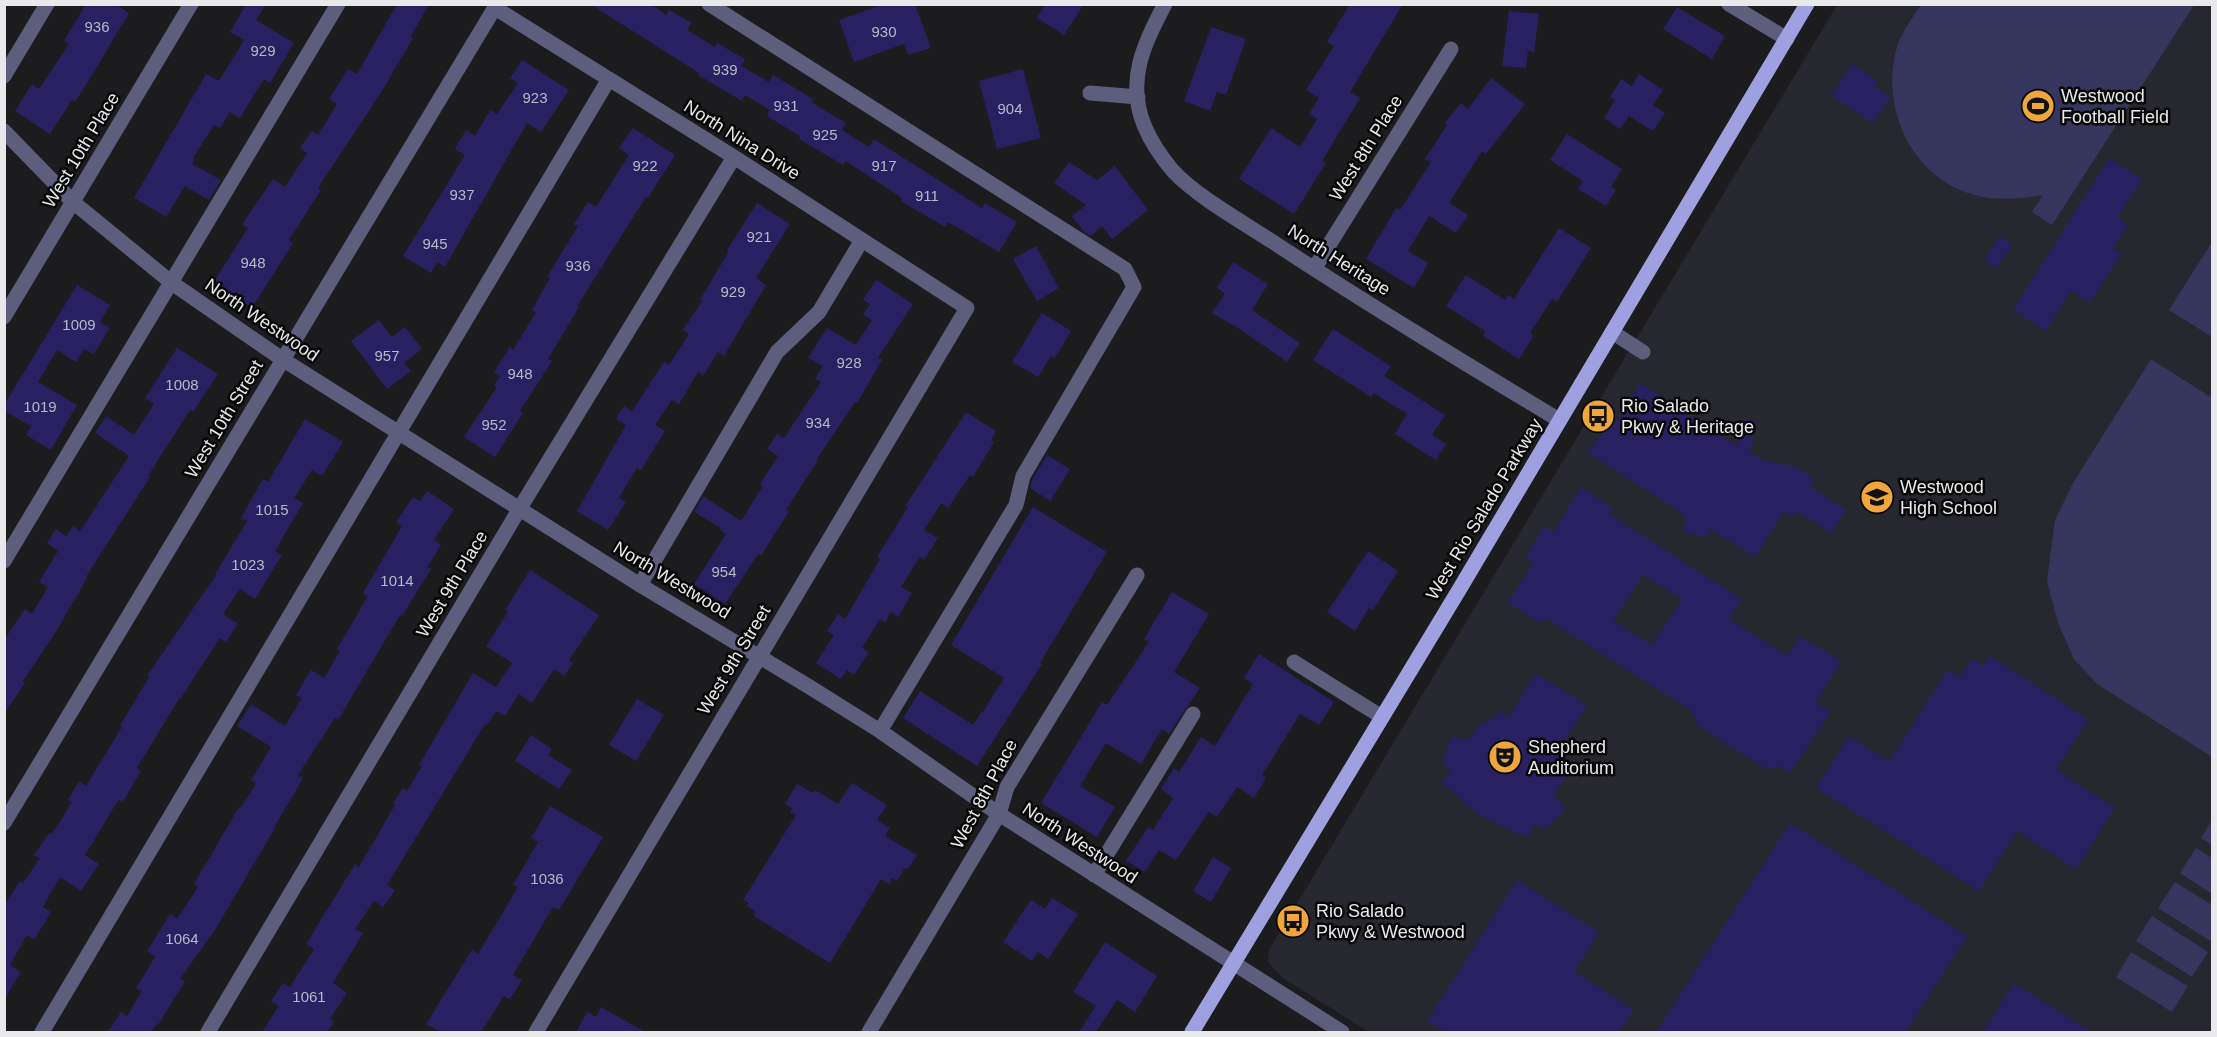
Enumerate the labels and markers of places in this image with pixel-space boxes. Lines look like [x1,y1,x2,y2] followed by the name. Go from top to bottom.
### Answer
[2061,86,2169,127] place label: Westwood Football Field
[2020,88,2056,124] sports icon: Westwood Football Field
[1621,396,1754,437] place label: Rio Salado Pkwy & Heritage
[1580,398,1616,434] bus stop icon: Rio Salado Pkwy & Heritage
[1900,477,1997,518] place label: Westwood High School
[1859,479,1895,515] school or university icon: Westwood High School
[1528,737,1614,778] place label: Shepherd Auditorium
[1487,739,1523,775] theatre icon: Shepherd Auditorium
[1316,901,1465,942] place label: Rio Salado Pkwy & Westwood
[1275,903,1311,939] bus stop icon: Rio Salado Pkwy & Westwood

